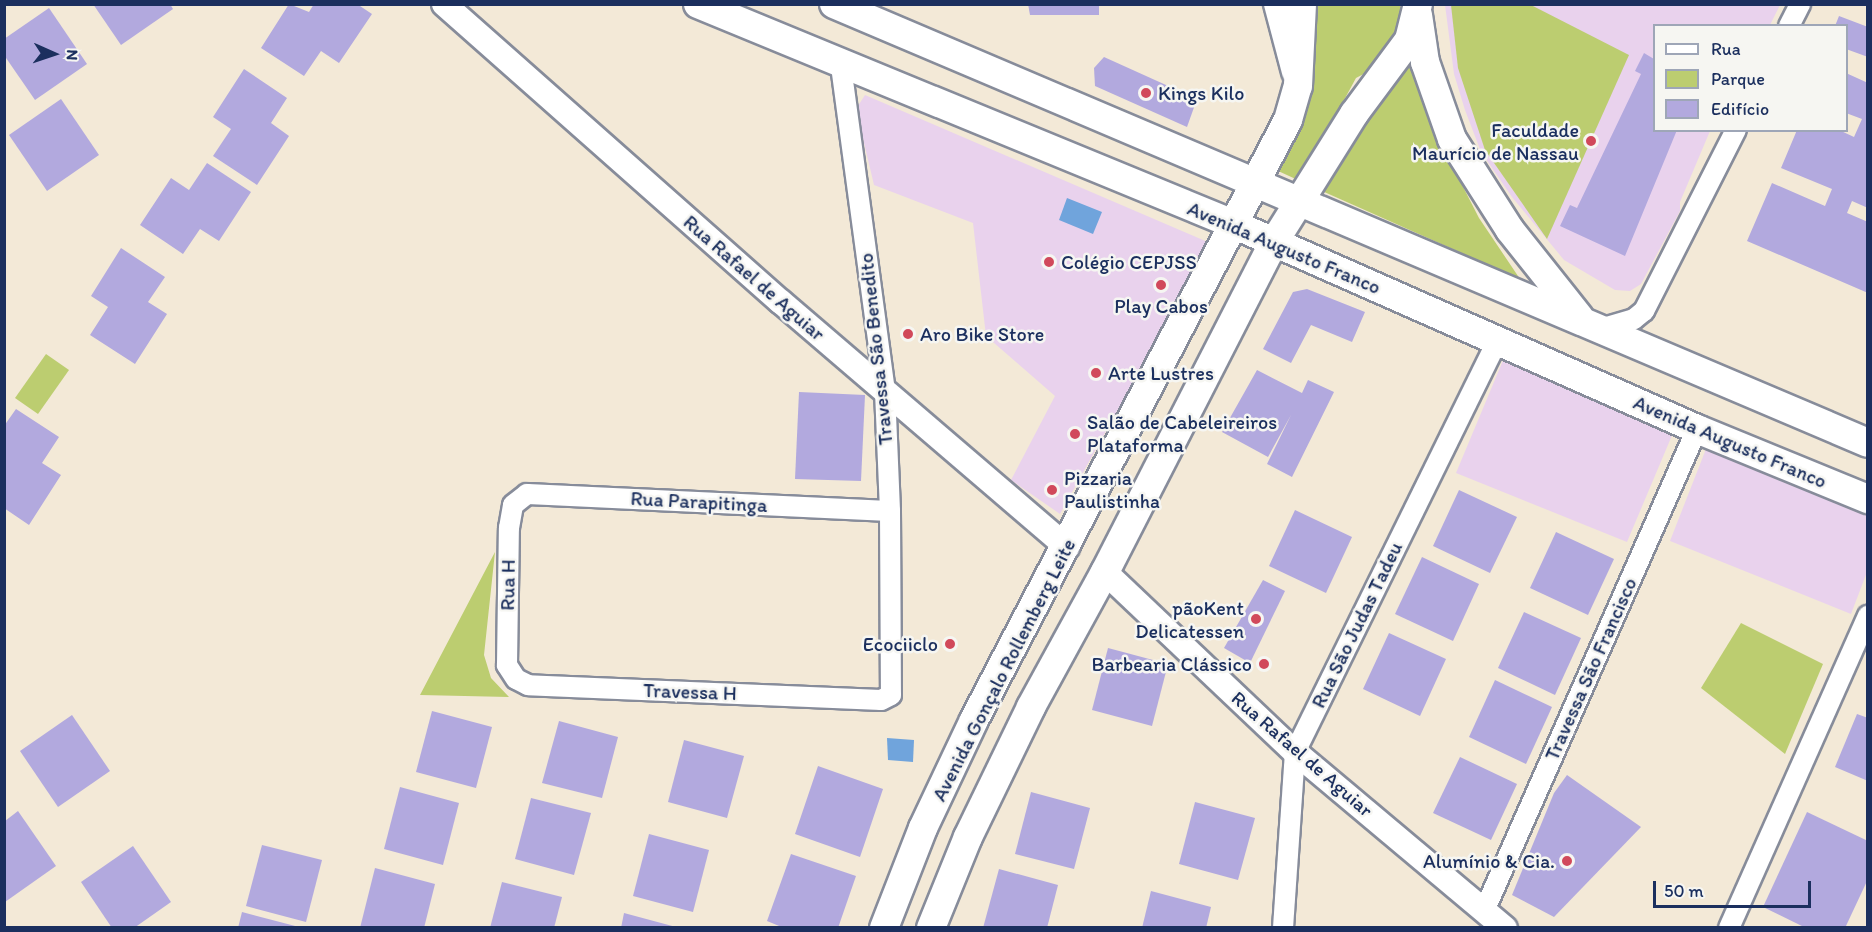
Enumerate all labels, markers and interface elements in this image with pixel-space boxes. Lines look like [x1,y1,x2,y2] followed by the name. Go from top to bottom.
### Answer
[24,24,84,84] north arrow
[1653,24,1848,132] legend
[1711,38,1741,60] text: Rua
[63,49,82,61] text: N
[1711,68,1765,90] text: Parque
[1158,81,1245,105] place label: Kings Kilo
[1139,86,1153,100] marker: Kings Kilo
[1711,98,1769,120] text: Edifício
[1412,118,1579,165] place label: Faculdade Maurício de Nassau
[1584,134,1598,148] marker: Faculdade Maurício de Nassau
[1184,196,1384,300] street label: Avenida Augusto Franco
[679,210,829,346] street label: Rua Rafael de Aguiar
[1061,250,1197,274] place label: Colégio CEPJSS
[854,252,898,446] street label: Travessa São Benedito
[1042,255,1056,269] marker: Colégio CEPJSS
[1154,278,1168,292] marker: Play Cabos
[1114,294,1208,318] place label: Play Cabos
[920,322,1044,346] place label: Aro Bike Store
[901,327,915,341] marker: Aro Bike Store
[1108,361,1214,385] place label: Arte Lustres
[1089,366,1103,380] marker: Arte Lustres
[1630,390,1830,494] street label: Avenida Augusto Franco
[1087,410,1278,457] place label: Salão de Cabeleireiros Plataforma
[1068,427,1082,441] marker: Salão de Cabeleireiros Plataforma
[1064,466,1160,513] place label: Pizzaria Paulistinha
[1045,483,1059,497] marker: Pizzaria Paulistinha
[631,486,767,518] street label: Rua Parapitinga
[927,535,1081,805] street label: Avenida Gonçalo Rollemberg Leite
[1307,539,1407,711] street label: Rua São Judas Tadeu
[496,559,520,611] street label: Rua H
[1540,574,1642,764] street label: Travessa São Francisco
[1135,596,1244,643] place label: pãoKent Delicatessen
[1249,612,1263,626] marker: pãoKent Delicatessen
[863,632,938,656] place label: Ecociiclo
[943,637,957,651] marker: Ecociiclo
[1092,652,1252,676] place label: Barbearia Clássico
[1257,657,1271,671] marker: Barbearia Clássico
[643,678,737,706] street label: Travessa H
[1227,686,1377,822] street label: Rua Rafael de Aguiar
[1423,849,1555,873] place label: Alumínio & Cia.
[1560,854,1574,868] marker: Alumínio & Cia.
[1656,869,1814,907] scale bar
[1664,880,1704,902] text: 50 m

